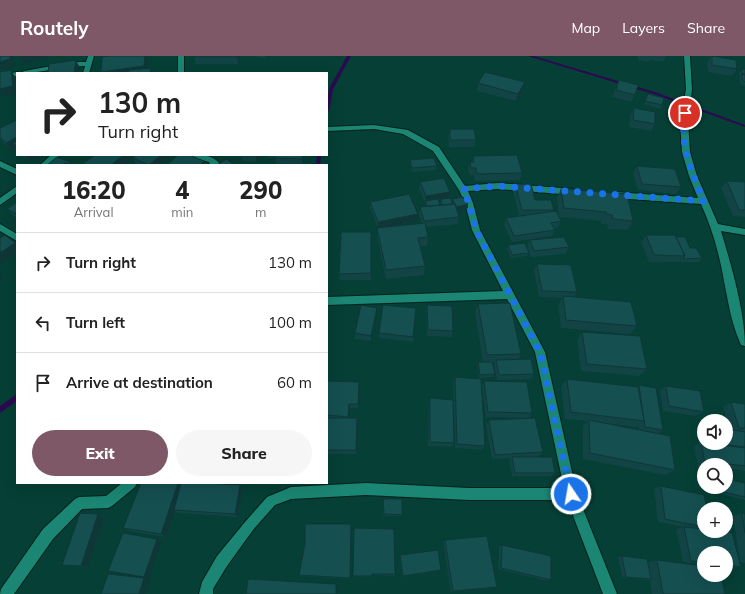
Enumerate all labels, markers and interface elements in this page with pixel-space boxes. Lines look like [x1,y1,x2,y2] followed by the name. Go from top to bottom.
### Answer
[20,16,88,40] text: Routely
[571,19,600,37] text: Map
[622,19,665,37] text: Layers
[687,19,725,37] text: Share
[98,85,181,120] text: 130 m
[32,88,84,140] icon: right
[668,96,702,130] pin
[674,102,696,124] icon: arrive
[98,120,178,143] text: Turn right
[62,175,126,205] text: 16:20
[175,175,190,205] text: 4
[239,175,282,205] text: 290
[74,204,114,220] text: Arrival
[171,204,193,220] text: min
[255,204,266,220] text: m
[32,252,54,274] icon: right
[66,253,136,272] text: Turn right
[268,253,312,272] text: 130 m
[32,312,54,334] icon: left
[66,313,125,332] text: Turn left
[268,313,312,332] text: 100 m
[32,372,54,394] icon: arrive
[66,373,213,392] text: Arrive at destination
[277,373,312,392] text: 60 m
[697,414,733,582] map controls
[697,414,733,450] button: sound
[32,430,168,476] button: Exit
[176,430,312,476] button: Share
[697,458,733,494] button: search
[550,473,592,515] position arrow
[697,502,733,538] button: +
[697,546,733,582] button: −

